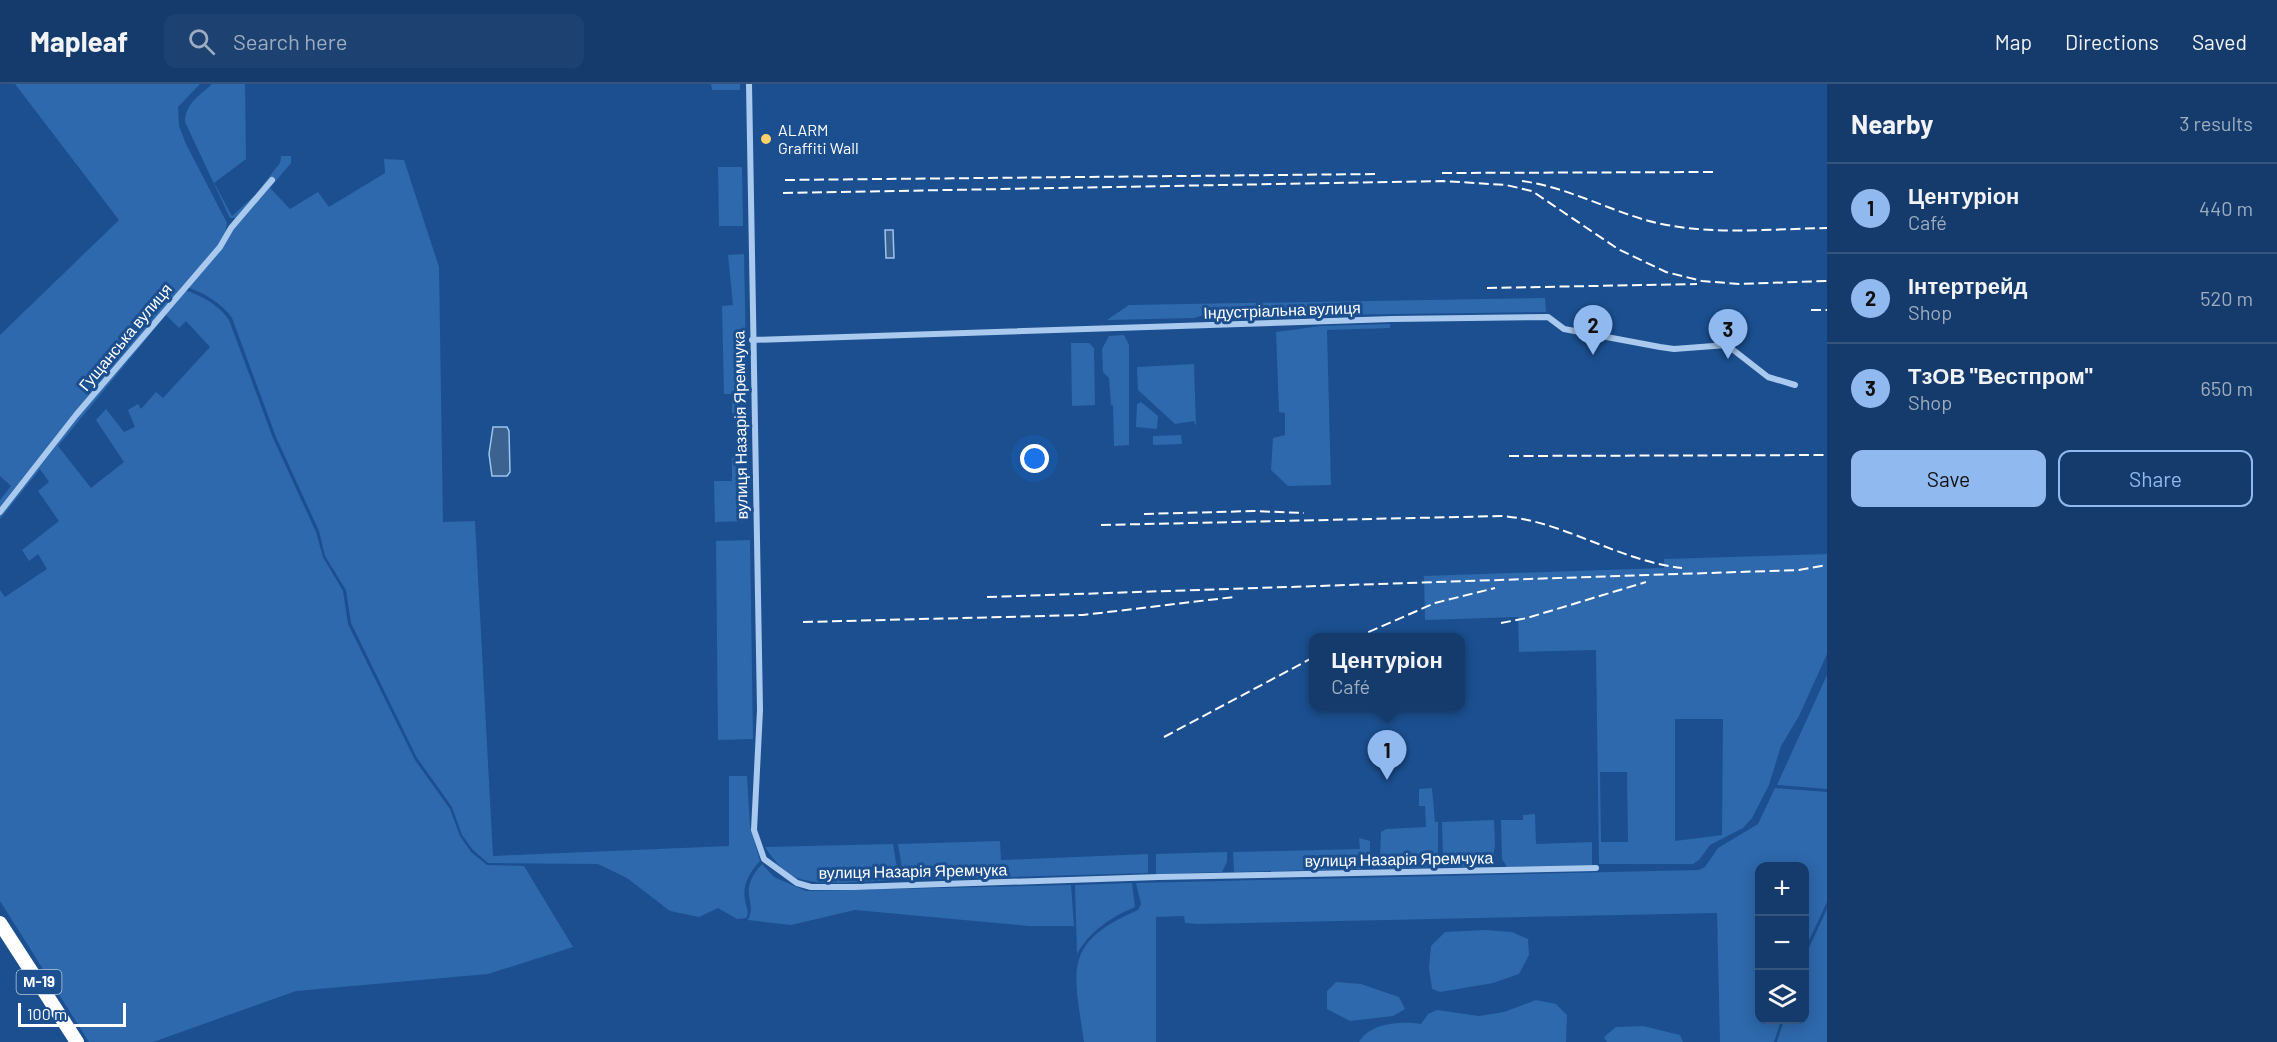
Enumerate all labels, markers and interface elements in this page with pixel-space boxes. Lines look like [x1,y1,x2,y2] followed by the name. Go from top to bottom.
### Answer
[164,14,584,68] search box
[30,24,128,58] text: Mapleaf
[185,25,218,58] icon: search
[233,28,347,54] text: Search here
[1995,29,2032,54] text: Map
[2065,29,2159,54] text: Directions
[2192,29,2247,54] text: Saved
[1851,108,1933,139] text: Nearby
[2179,111,2253,135] text: 3 results
[778,120,859,157] place label: ALARM Graffiti Wall
[759,132,773,146] marker: ALARM Graffiti Wall
[1908,182,2019,208] text: Центуріон
[1867,196,1874,220] text: 1
[2199,196,2253,220] text: 440 m
[1908,210,1947,234] text: Café
[1908,272,2028,298] text: Інтертрейд
[74,279,175,394] street label: Гущанська вулиця
[1865,286,1876,310] text: 2
[2200,286,2253,310] text: 520 m
[1203,297,1361,322] street label: Індустріальна вулиця
[1908,300,1952,324] text: Shop
[1574,306,1612,355] pin: 2
[1708,310,1748,359] pin: 3
[728,330,751,520] street label: вулиця Назарія Яремчука
[1908,362,2093,388] text: ТзОВ "Вестпром"
[1865,376,1876,400] text: 3
[2201,376,2253,400] text: 650 m
[1908,390,1952,414] text: Shop
[1020,444,1049,473] your location
[1851,450,2046,507] button: Save
[2058,450,2253,507] button: Share
[1309,633,1465,711] popup
[1331,646,1443,672] text: Центуріон
[1331,674,1370,698] text: Café
[1368,730,1406,780] pin: 1
[1304,847,1494,870] street label: вулиця Назарія Яремчука
[818,859,1008,882] street label: вулиця Назарія Яремчука
[1755,862,1809,1024] map controls
[1755,862,1809,916] button: +
[1755,916,1809,970] button: −
[16,970,62,994] road number: М-19
[1755,970,1809,1024] button: layers
[18,1000,126,1028] scale bar
[27,1004,67,1023] text: 100 m

